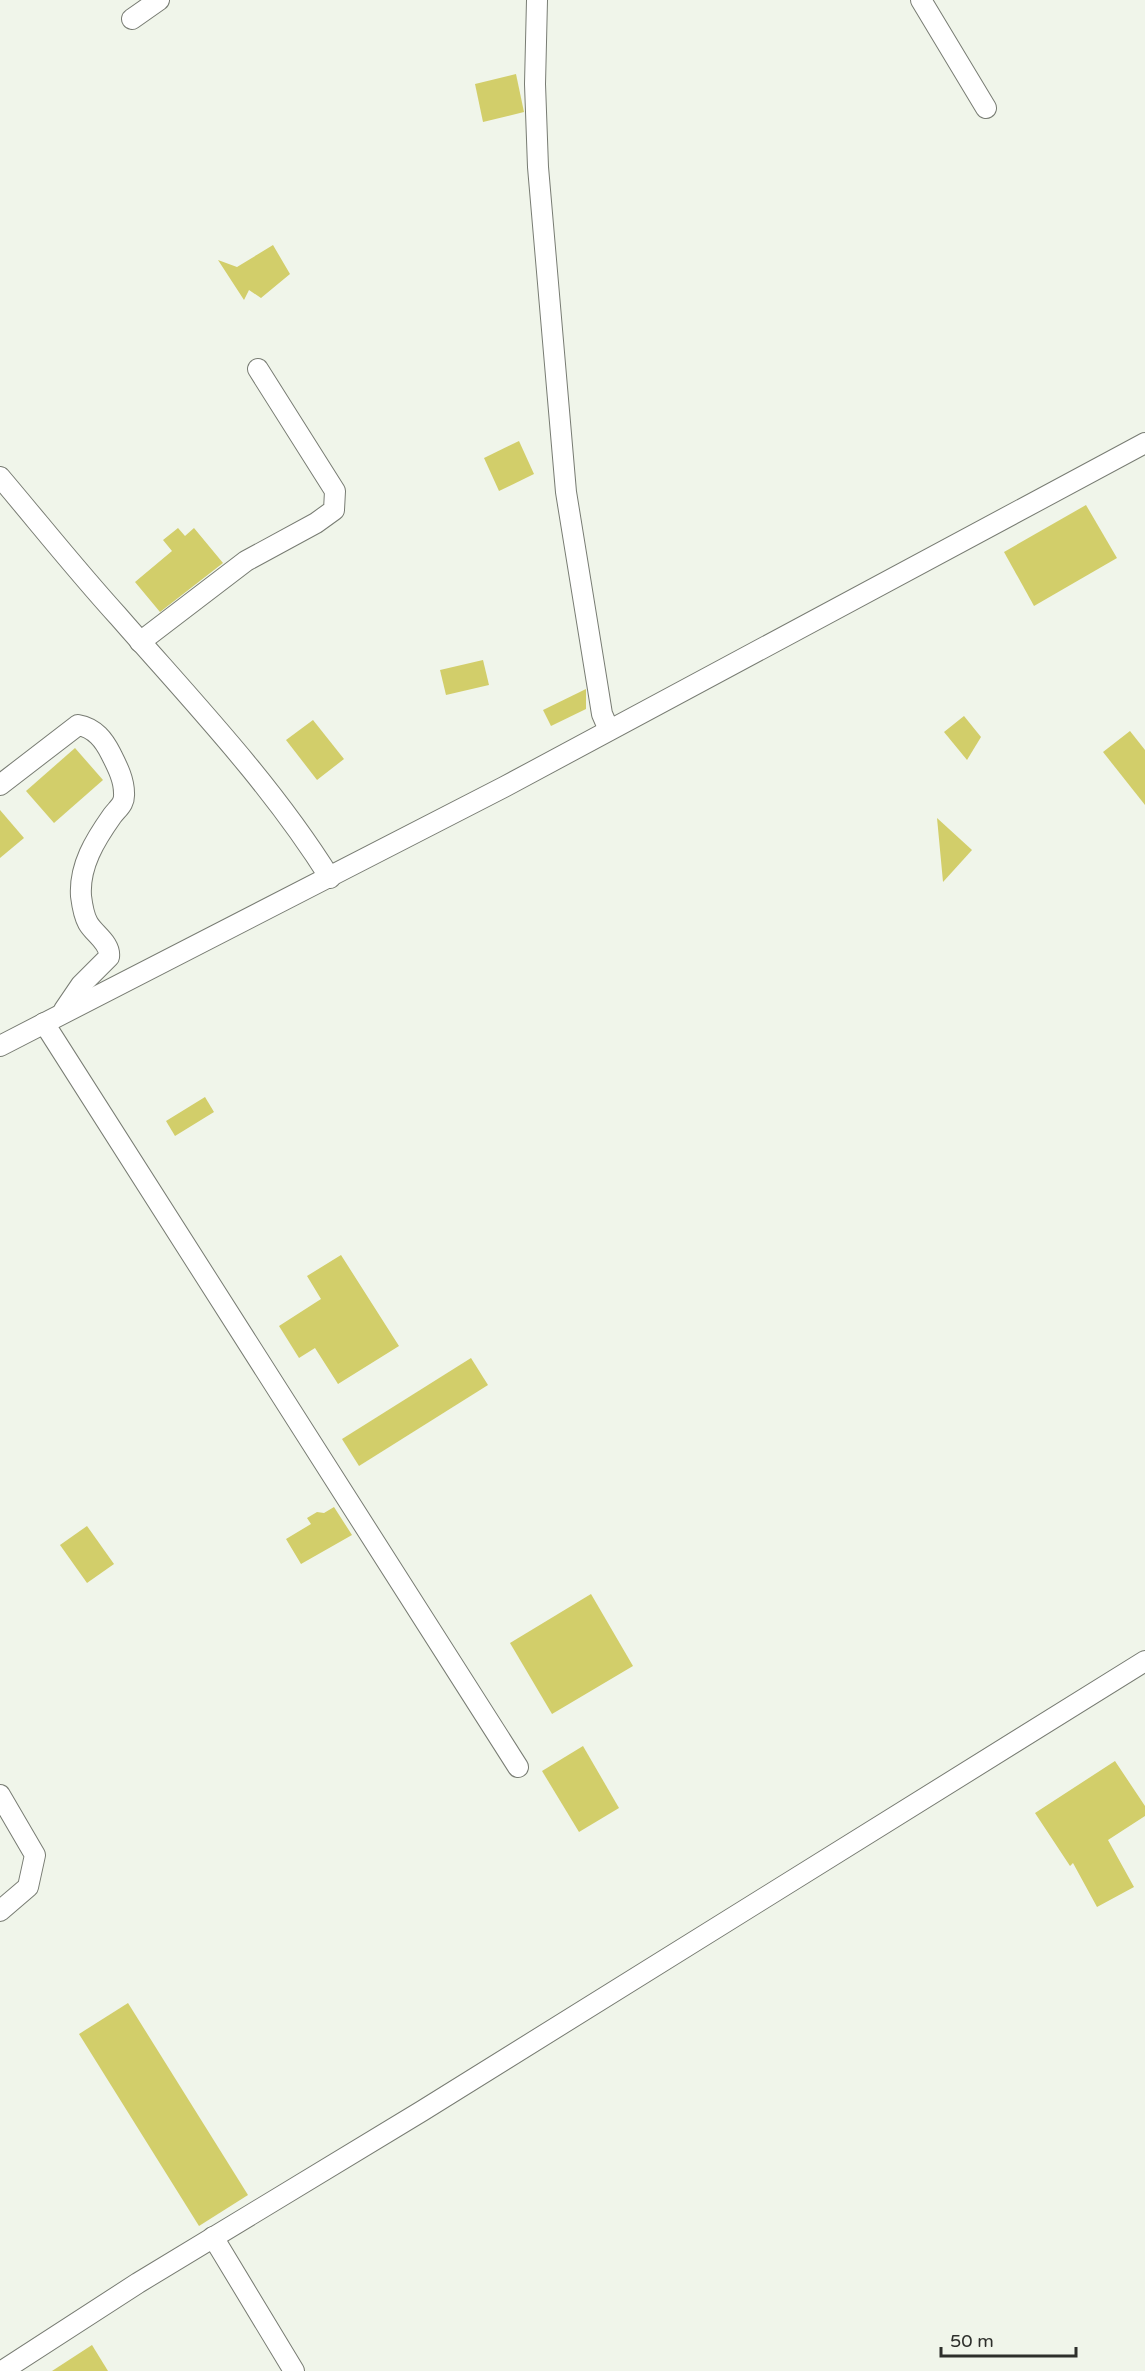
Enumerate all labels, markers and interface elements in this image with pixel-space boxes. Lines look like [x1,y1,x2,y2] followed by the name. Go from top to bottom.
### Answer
[941,2320,1076,2358] scale bar
[950,2330,994,2352] text: 50 m

